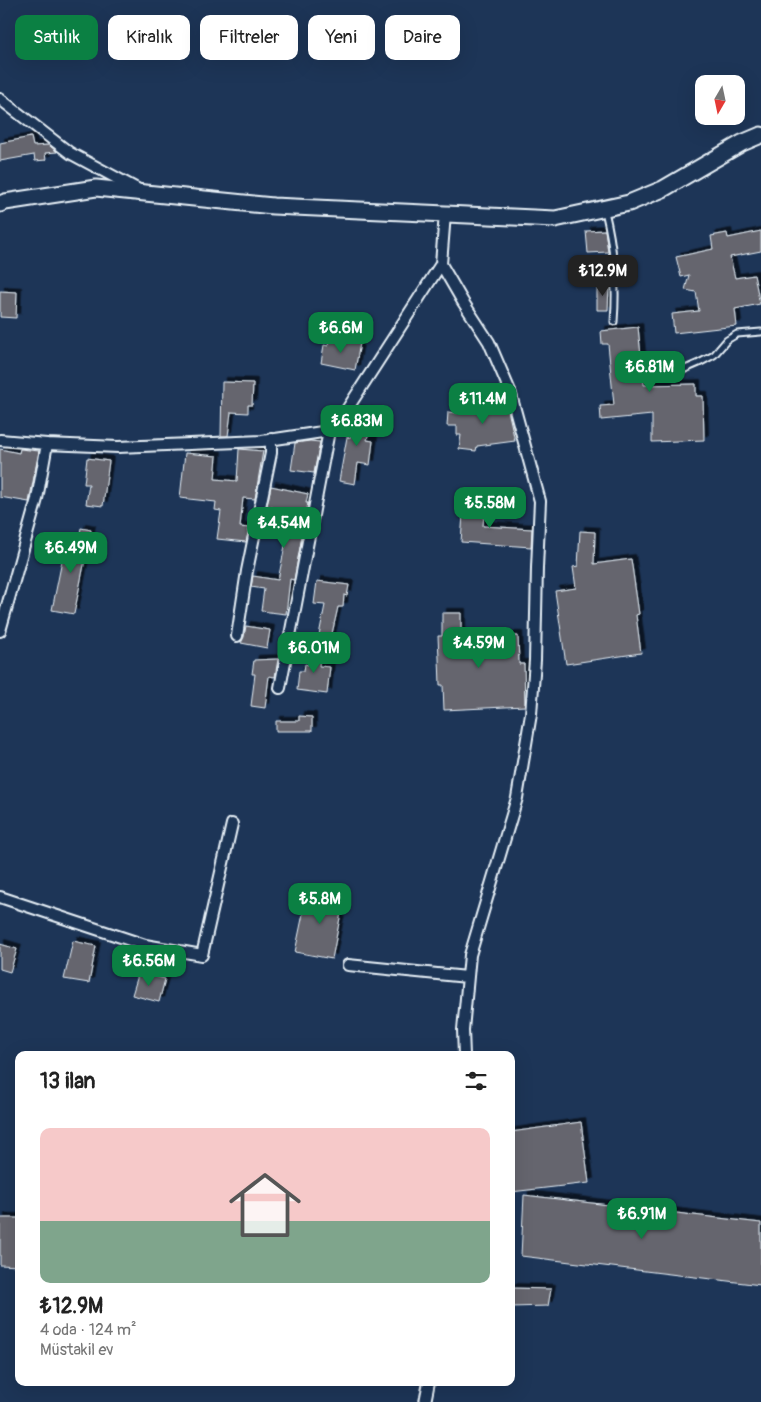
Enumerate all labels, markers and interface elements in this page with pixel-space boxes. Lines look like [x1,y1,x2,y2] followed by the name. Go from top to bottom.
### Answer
[15,15,98,60] chip: Satılık
[108,15,190,60] chip: Kiralık
[200,15,298,60] chip: Filtreler
[308,15,375,60] chip: Yeni
[385,15,460,60] chip: Daire
[695,75,745,125] north arrow
[695,75,745,125] map controls
[562,254,644,297] pin: ₺12.9M
[579,261,627,281] text: ₺12.9M
[306,312,376,354] pin: ₺6.6M
[319,318,363,338] text: ₺6.6M
[609,350,691,393] pin: ₺6.81M
[626,357,674,377] text: ₺6.81M
[442,382,524,425] pin: ₺11.4M
[460,389,506,409] text: ₺11.4M
[316,404,398,447] pin: ₺6.83M
[332,411,382,431] text: ₺6.83M
[449,486,531,529] pin: ₺5.58M
[465,493,515,513] text: ₺5.58M
[243,506,325,549] pin: ₺4.54M
[258,513,310,533] text: ₺4.54M
[30,532,112,574] pin: ₺6.49M
[45,538,97,558] text: ₺6.49M
[438,626,520,669] pin: ₺4.59M
[273,632,355,674] pin: ₺6.01M
[454,633,504,653] text: ₺4.59M
[288,638,340,658] text: ₺6.01M
[285,882,355,925] pin: ₺5.8M
[299,889,341,909] text: ₺5.8M
[108,944,190,987] pin: ₺6.56M
[123,951,175,971] text: ₺6.56M
[462,1067,490,1095] icon: filters
[40,1068,95,1095] text: 13 ilan
[220,1160,310,1250] icon: home
[601,1198,683,1240] pin: ₺6.91M
[618,1204,666,1224] text: ₺6.91M
[40,1293,103,1320] text: ₺12.9M
[40,1320,136,1340] text: 4 oda · 124 m²
[40,1340,114,1360] text: Müstakil ev

